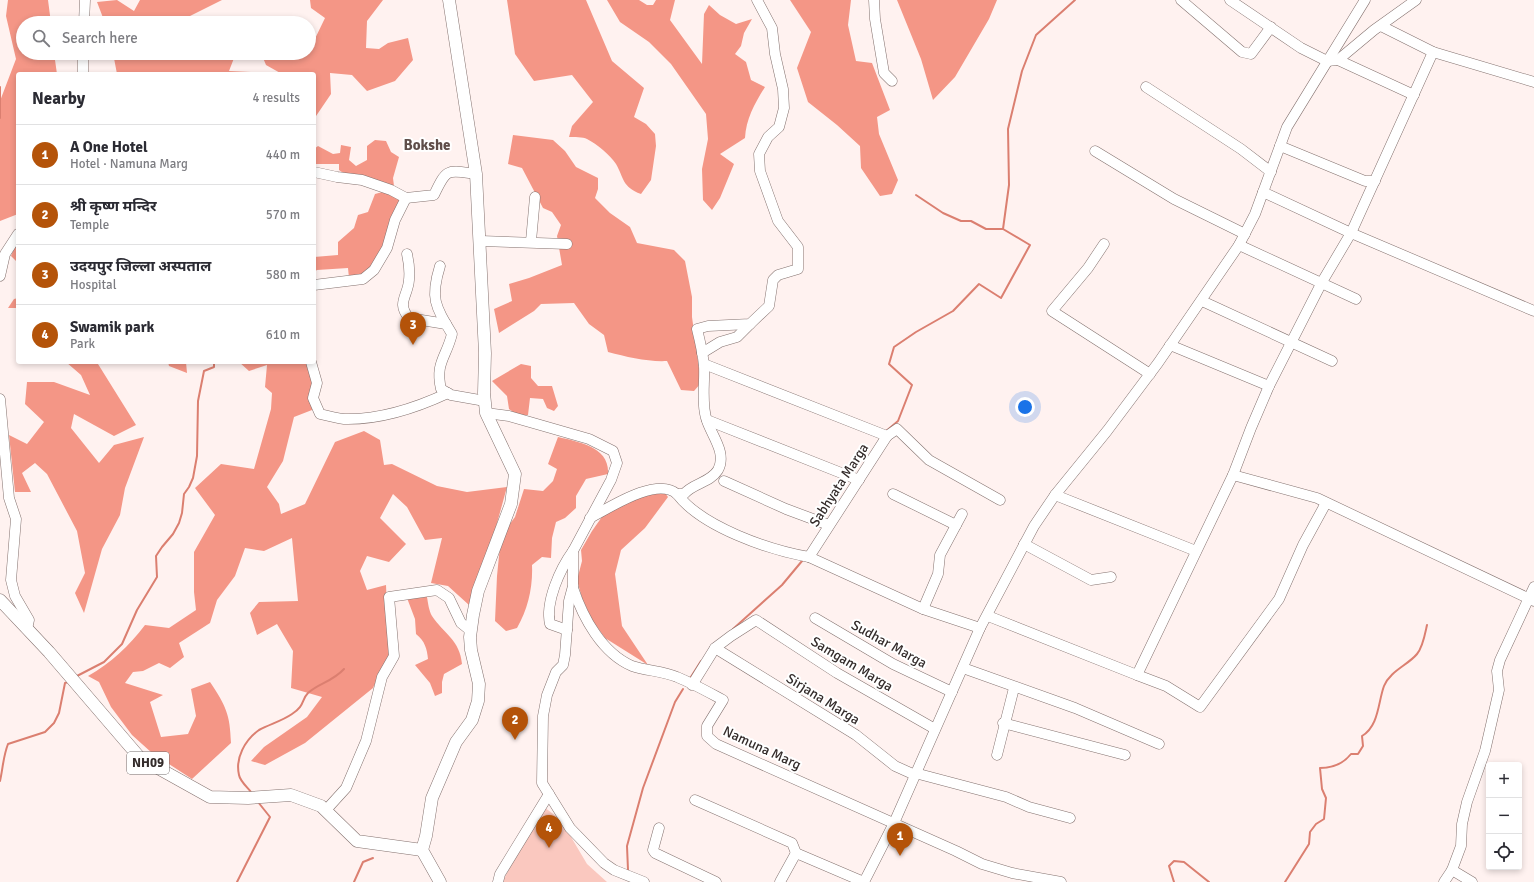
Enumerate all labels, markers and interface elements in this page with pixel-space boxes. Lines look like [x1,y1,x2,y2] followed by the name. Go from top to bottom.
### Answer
[16,16,316,60] search box
[30,27,52,49] icon: search
[62,29,138,47] text: Search here
[32,88,85,109] text: Nearby
[252,90,300,106] text: 4 results
[403,136,451,154] district label: Bokshe
[70,138,148,156] text: A One Hotel
[41,147,49,163] text: 1
[266,147,300,163] text: 440 m
[70,156,188,172] text: Hotel · Namuna Marg
[70,197,157,215] text: श्री कृष्ण मन्दिर
[41,207,49,223] text: 2
[266,207,300,223] text: 570 m
[70,217,109,233] text: Temple
[70,257,211,275] text: उदयपुर जिल्ला अस्पताल
[41,267,49,283] text: 3
[266,267,300,283] text: 580 m
[70,277,117,293] text: Hospital
[400,312,426,345] pin: 3
[70,318,154,336] text: Swamik park
[41,327,49,343] text: 4
[266,327,300,343] text: 610 m
[70,336,95,352] text: Park
[1015,397,1035,417] your location
[806,440,872,530] street label: Sabhyata Marga
[848,616,930,672] street label: Sudhar Marga
[808,633,896,695] street label: Samgam Marga
[783,670,863,728] street label: Sirjana Marga
[502,707,528,740] pin: 2
[720,723,804,773] street label: Namuna Marg
[127,752,169,774] road number: NH09
[1486,762,1522,870] map controls
[1486,762,1522,798] button: +
[1486,798,1522,834] button: −
[536,815,562,848] pin: 4
[887,823,913,856] pin: 1
[1486,834,1522,870] button: locate

